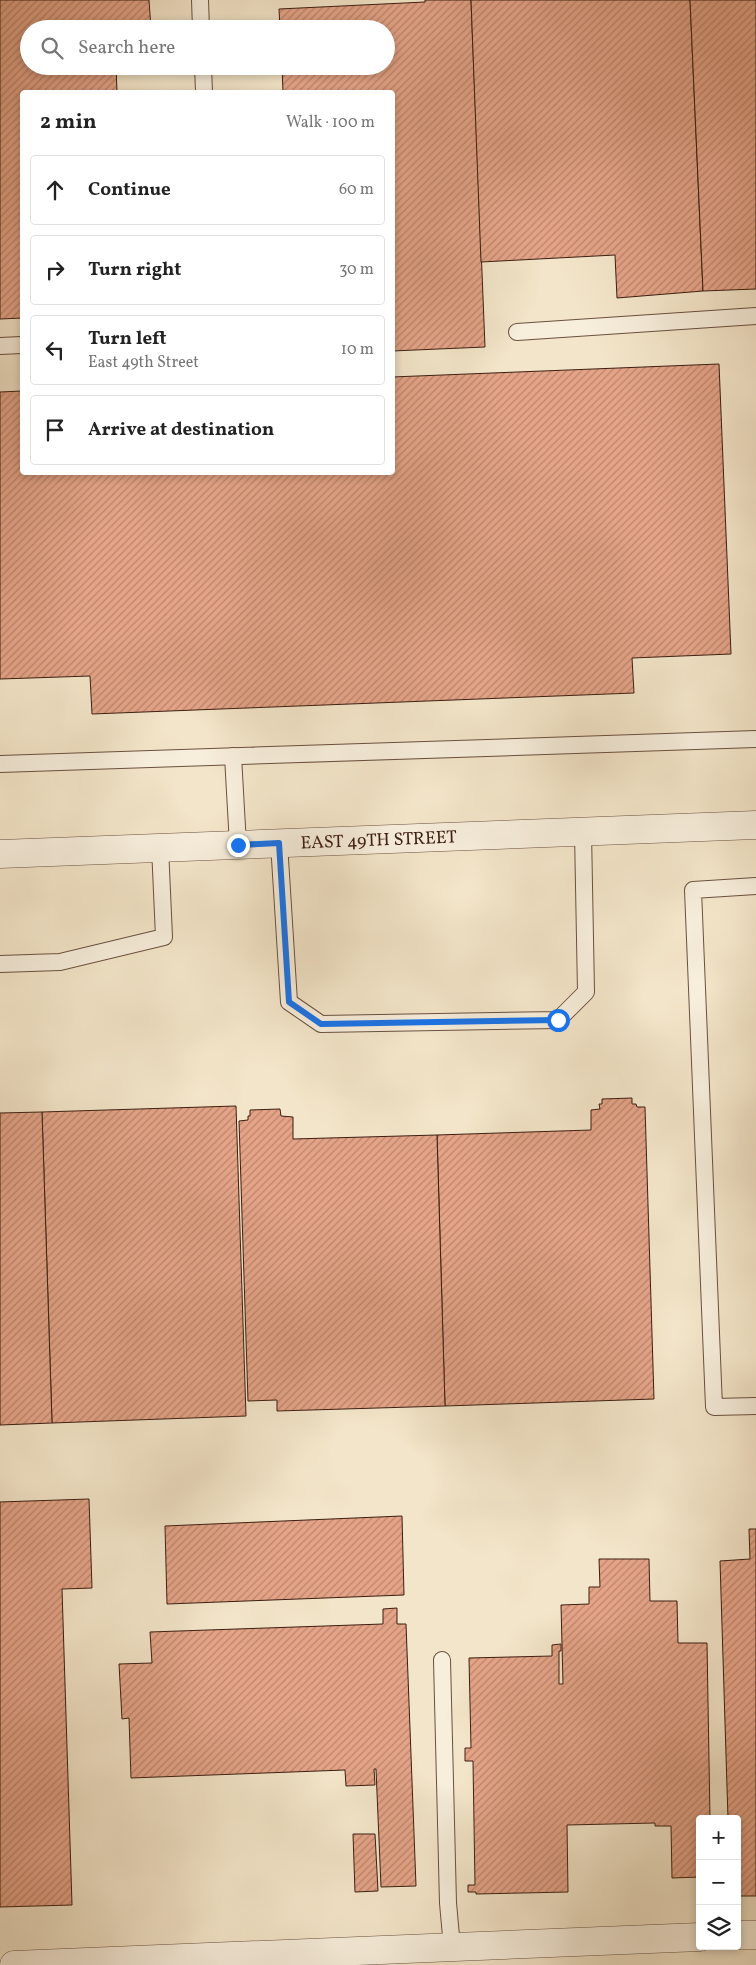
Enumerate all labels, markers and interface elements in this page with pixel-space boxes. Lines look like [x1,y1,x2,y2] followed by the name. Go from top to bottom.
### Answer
[20,20,395,75] search box
[38,34,66,62] icon: search
[78,35,175,61] text: Search here
[40,108,97,137] text: 2 min
[286,112,375,134] text: Walk · 100 m
[41,176,69,204] icon: ahead
[88,177,171,203] text: Continue
[339,179,374,201] text: 60 m
[41,256,69,284] icon: right
[88,257,181,283] text: Turn right
[339,259,374,281] text: 30 m
[88,326,167,352] text: Turn left
[41,336,69,364] icon: left
[341,339,374,361] text: 10 m
[88,352,199,374] text: East 49th Street
[41,416,69,444] icon: arrive
[88,417,274,443] text: Arrive at destination
[300,825,458,856] street label: EAST 49TH STREET
[227,834,250,857] route end
[547,1009,570,1032] route start
[696,1815,741,1950] map controls
[696,1815,741,1860] button: +
[696,1860,741,1905] button: −
[696,1905,741,1950] button: layers

